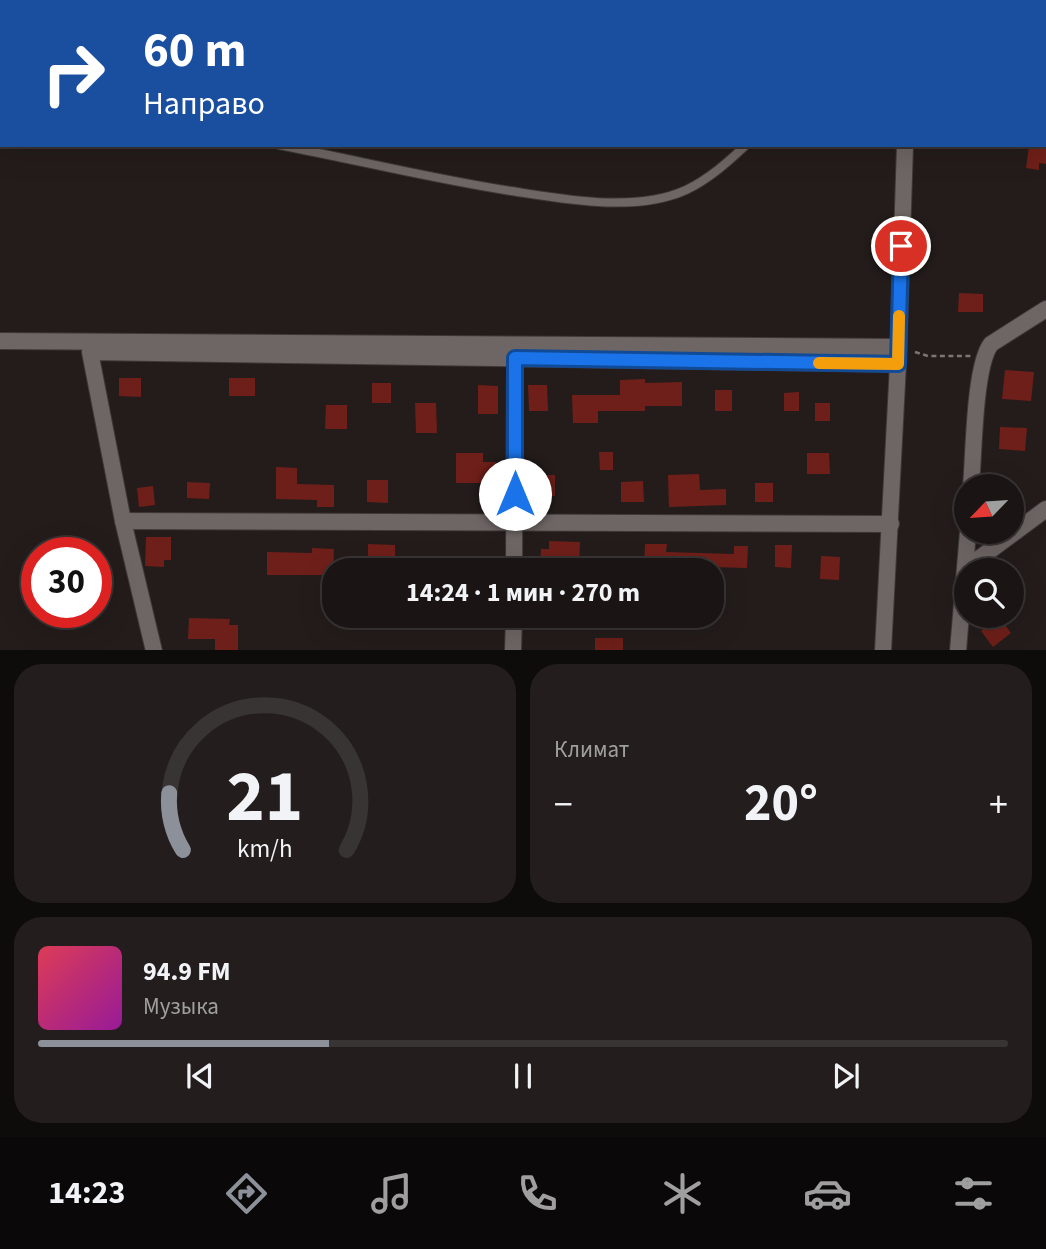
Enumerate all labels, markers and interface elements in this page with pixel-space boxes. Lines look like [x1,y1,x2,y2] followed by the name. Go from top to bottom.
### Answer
[143,16,247,86] text: 60 m
[28,28,119,119] icon: right
[143,81,265,127] text: Направо
[871,216,931,276] pin
[882,227,920,265] icon: arrive
[478,457,552,531] position arrow
[954,474,1024,544] north arrow
[954,474,1024,628] map controls
[21,537,112,628] speed limit sign: 30
[954,558,1024,628] button: search
[406,574,640,611] text: 14:24 · 1 мин · 270 m
[554,733,629,766] text: Климат
[227,745,303,849] text: 21
[744,767,818,841] text: 20°
[554,778,573,832] text: −
[989,778,1008,832] text: +
[237,830,293,866] text: km/h
[143,953,231,990] text: 94.9 FM
[143,990,219,1023] text: Музыка
[181,1057,219,1095] icon: previous
[504,1057,542,1095] icon: pause
[827,1057,865,1095] icon: next
[222,1169,271,1218] icon: directions
[367,1169,416,1218] icon: music
[513,1169,562,1218] icon: phone
[658,1169,707,1218] icon: climate
[803,1169,852,1218] icon: car
[949,1169,998,1218] icon: filters
[48,1170,125,1216] text: 14:23

